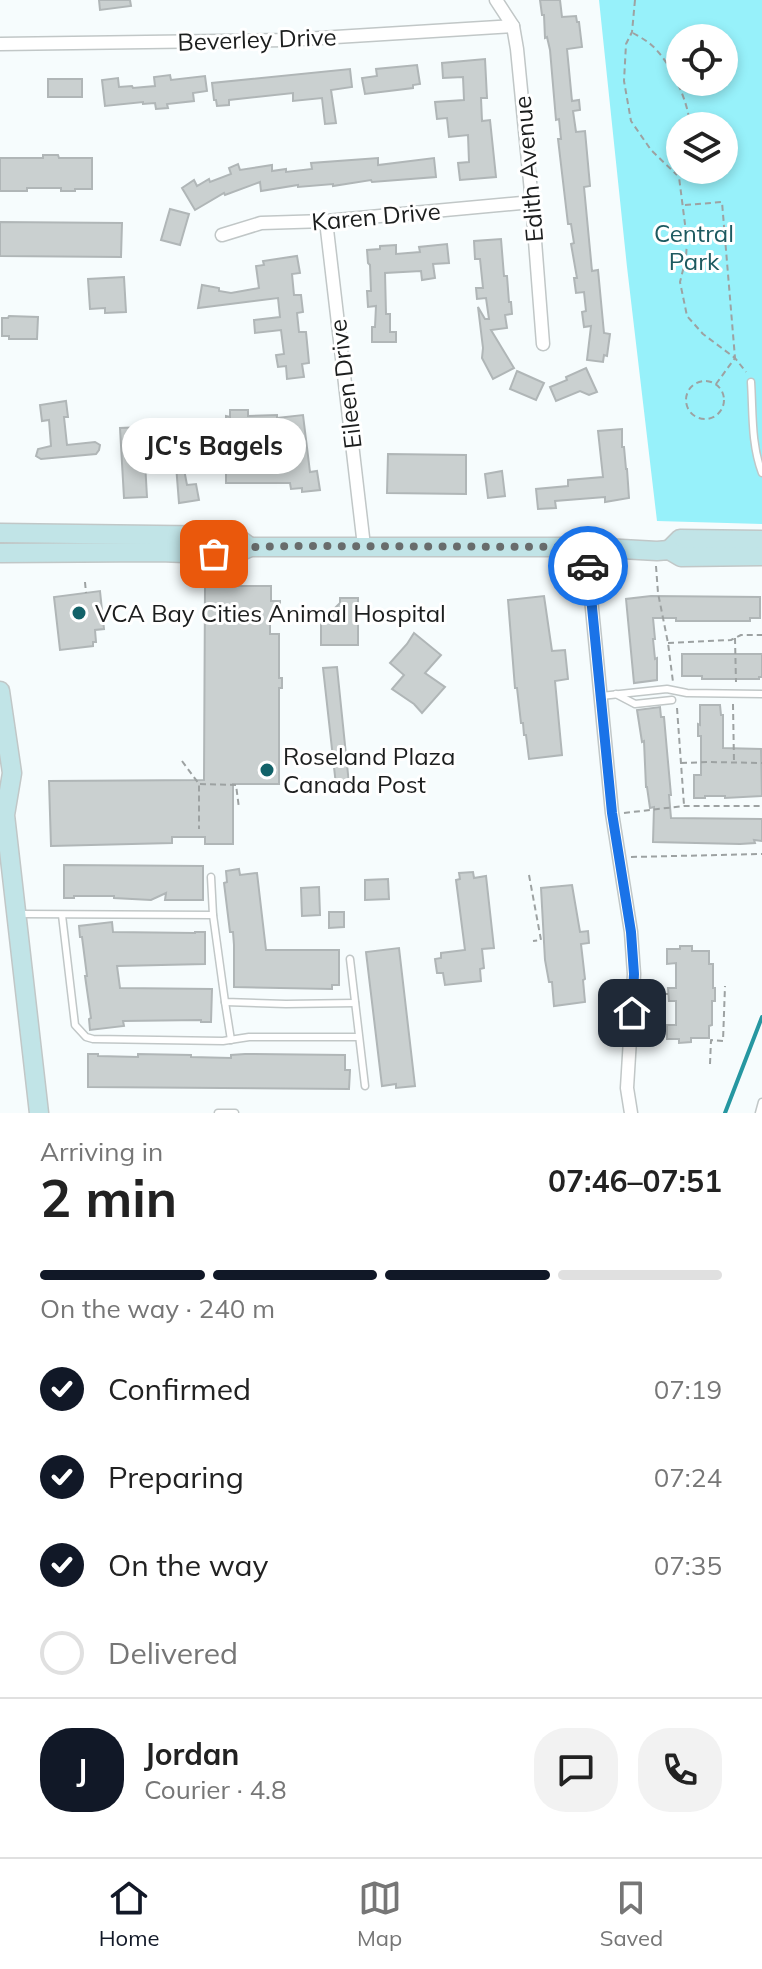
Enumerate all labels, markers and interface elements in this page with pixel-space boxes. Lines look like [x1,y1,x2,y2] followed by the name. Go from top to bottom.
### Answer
[177,21,337,57] street label: Beverley Drive
[666,24,738,184] map controls
[666,24,738,96] button: locate
[507,95,549,243] street label: Edith Avenue
[666,112,738,184] button: layers
[310,195,442,237] street label: Karen Drive
[654,218,734,276] park label: Central Park
[322,318,368,450] street label: Eileen Drive
[122,418,306,474] callout: JC's Bagels
[145,429,283,462] text: JC's Bagels
[180,520,248,588] pin
[548,526,628,606] courier
[192,532,236,576] icon: bag
[566,544,610,588] icon: car
[95,598,446,628] place label: VCA Bay Cities Animal Hospital
[70,604,88,622] marker: VCA Bay Cities Animal Hospital
[283,741,455,799] place label: Roseland Plaza Canada Post
[258,761,276,779] marker: Roseland Plaza Canada Post
[598,979,666,1047] pin
[610,991,654,1035] icon: home
[40,1135,163,1168] text: Arriving in
[548,1162,722,1200] text: 07:46–07:51
[40,1165,177,1230] text: 2 min
[40,1292,275,1325] text: On the way · 240 m
[40,1367,84,1411] icon: check
[108,1370,251,1408] text: Confirmed
[654,1373,722,1406] text: 07:19
[40,1455,84,1499] icon: check
[108,1458,244,1496] text: Preparing
[654,1461,722,1494] text: 07:24
[40,1543,84,1587] icon: check
[108,1546,268,1584] text: On the way
[654,1549,722,1582] text: 07:35
[108,1634,238,1672] text: Delivered
[534,1728,618,1812] button: chat
[638,1728,722,1812] button: phone
[144,1735,239,1773] text: Jordan
[77,1751,87,1789] text: J
[144,1773,287,1806] text: Courier · 4.8
[99,1876,159,1952] tab: Home
[357,1876,402,1952] tab: Map
[600,1876,663,1952] tab: Saved

